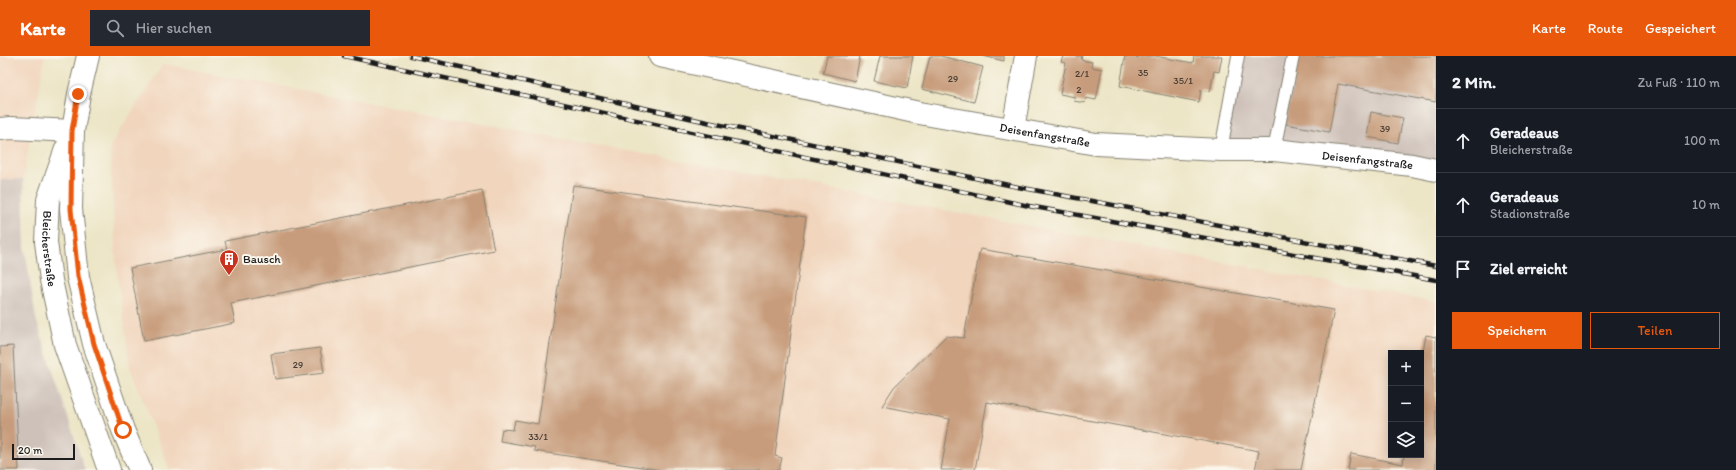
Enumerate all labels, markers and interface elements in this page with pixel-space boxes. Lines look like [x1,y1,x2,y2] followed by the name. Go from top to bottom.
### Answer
[90,10,370,46] search box
[20,17,66,40] text: Karte
[104,17,126,39] icon: search
[136,19,212,37] text: Hier suchen
[1532,20,1566,37] text: Karte
[1588,20,1623,37] text: Route
[1645,20,1716,37] text: Gespeichert
[1138,66,1148,79] house number: 35
[1075,67,1089,80] house number: 2/1
[948,72,958,85] house number: 29
[1452,72,1496,92] text: 2 Min.
[1173,74,1193,87] house number: 35/1
[1638,75,1720,90] text: Zu Fuß · 110 m
[1076,83,1082,96] house number: 2
[69,85,87,103] route end
[999,120,1091,150] street label: Deisenfangstraße
[1380,122,1390,135] house number: 39
[1490,124,1559,142] text: Geradeaus
[1452,130,1474,152] icon: ahead
[1684,133,1720,148] text: 100 m
[1490,142,1573,157] text: Bleicherstraße
[1321,148,1414,172] street label: Deisenfangstraße
[1490,188,1559,206] text: Geradeaus
[1452,194,1474,216] icon: ahead
[1692,197,1720,212] text: 10 m
[1490,206,1570,221] text: Stadionstraße
[39,210,59,288] street label: Bleicherstraße
[218,248,240,276] building icon: Bausch
[243,252,281,266] place label: Bausch
[1452,258,1474,280] icon: arrive
[1490,260,1567,278] text: Ziel erreicht
[1452,312,1582,349] button: Speichern
[1590,312,1720,349] button: Teilen
[1388,350,1424,458] map controls
[1388,350,1424,386] button: +
[293,358,303,371] house number: 29
[1388,386,1424,422] button: −
[114,421,132,439] route start
[1388,422,1424,458] button: layers
[528,430,548,443] house number: 33/1
[12,442,75,461] scale bar
[18,444,42,457] text: 20 m

